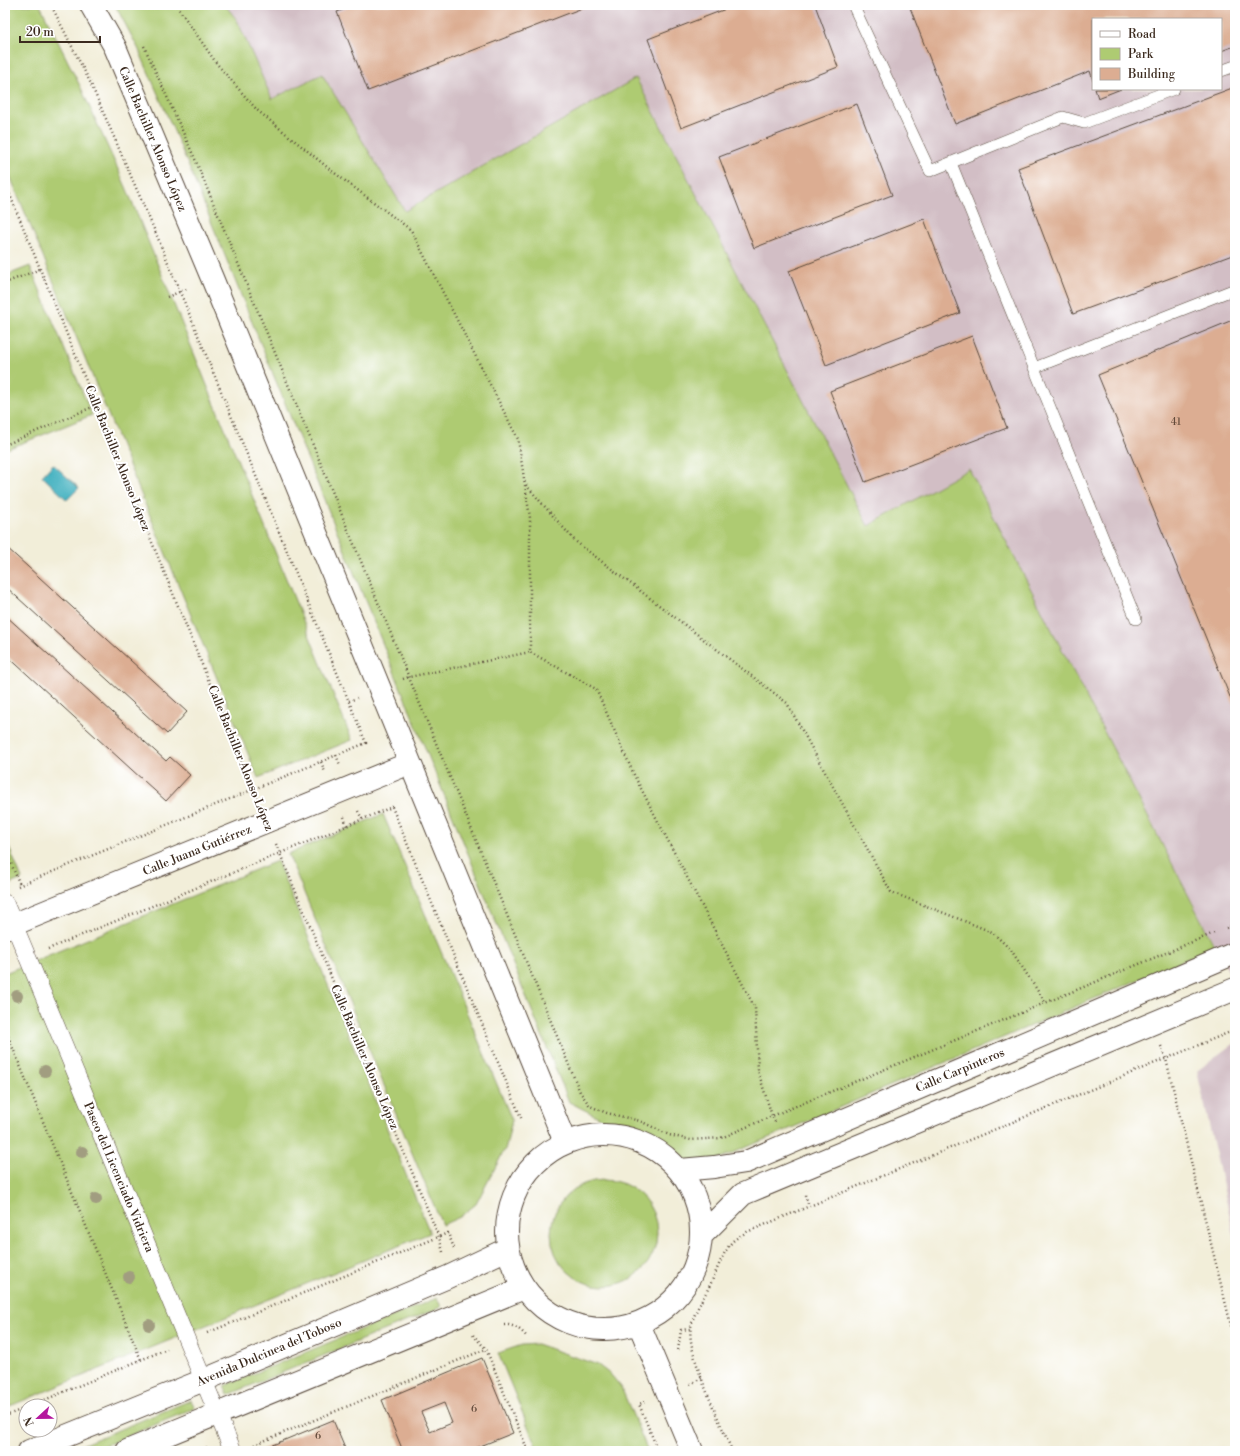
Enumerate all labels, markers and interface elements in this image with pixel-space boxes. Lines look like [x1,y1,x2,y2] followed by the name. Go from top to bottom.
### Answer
[20,18,100,44] scale bar
[1092,18,1222,90] legend
[26,25,54,40] text: 20 m
[1128,27,1156,42] text: Road
[1128,47,1154,62] text: Park
[115,64,190,214] street label: Calle Bachiller Alonso López
[1127,67,1176,82] text: Building
[81,383,154,534] street label: Calle Bachiller Alonso López
[1171,416,1182,428] house number: 41
[204,683,277,834] street label: Calle Bachiller Alonso López
[141,822,254,879] street label: Calle Juana Gutiérrez
[327,982,402,1132] street label: Calle Bachiller Alonso López
[913,1045,1007,1096] street label: Calle Carpinteros
[80,1100,157,1255] street label: Paseo del Licenciado Vidriera
[194,1315,344,1390] street label: Avenida Dulcinea del Toboso
[18,1398,58,1438] north arrow
[471,1403,477,1415] house number: 6
[21,1414,38,1428] text: N
[315,1430,321,1442] house number: 6

